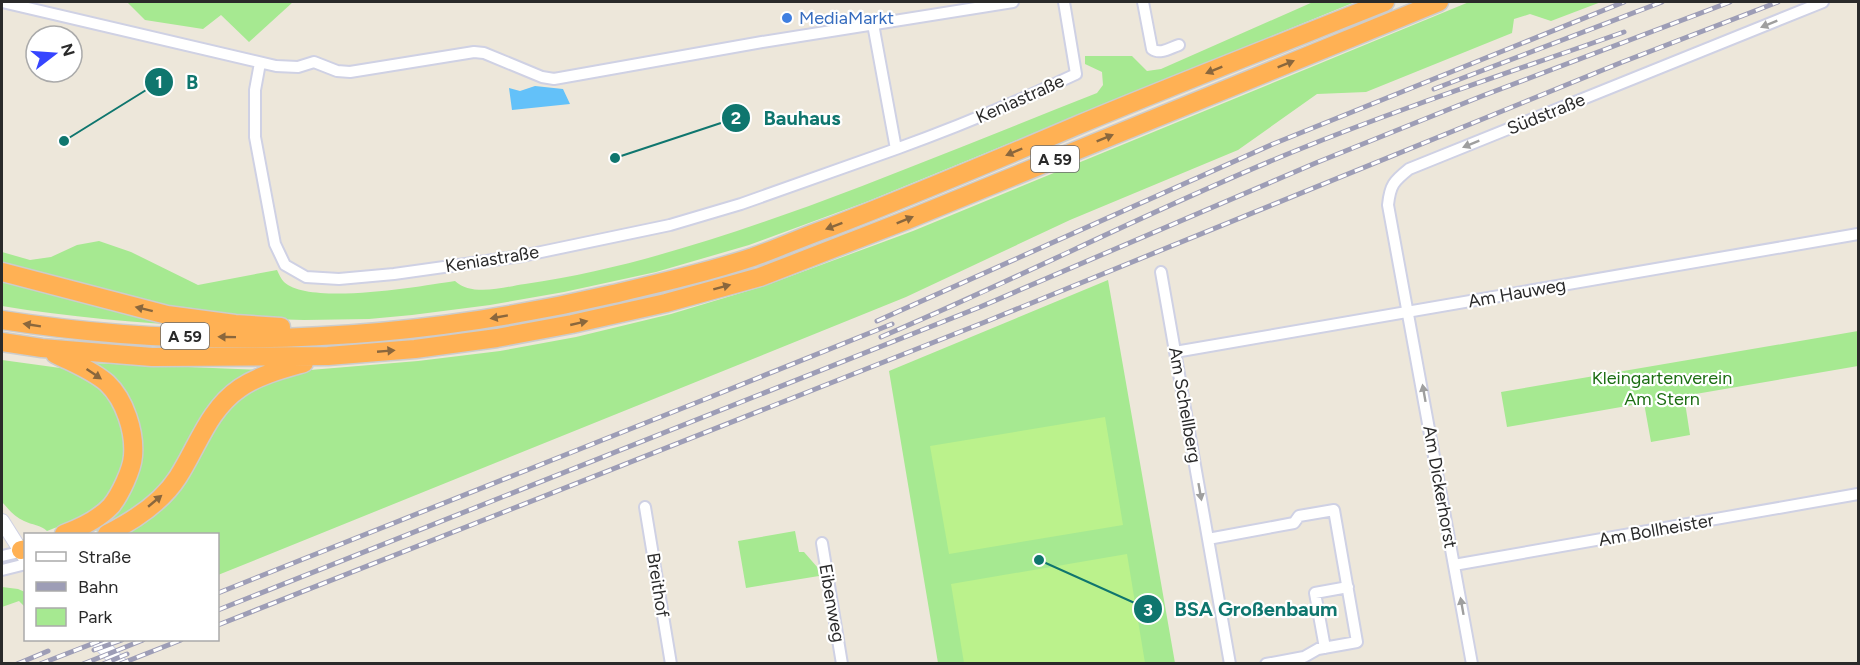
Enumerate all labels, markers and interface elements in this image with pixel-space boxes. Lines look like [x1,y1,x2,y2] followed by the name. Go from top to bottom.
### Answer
[799,7,894,29] place label: MediaMarkt
[780,11,794,25] marker: MediaMarkt
[1760,20,1778,29] one-way arrow
[24,24,84,84] north arrow
[57,41,79,58] text: N
[1277,59,1295,69] one-way arrow
[144,63,211,101] callout: B
[1205,66,1223,75] one-way arrow
[186,70,198,94] text: B
[972,70,1068,128] street label: Keniastraße
[155,71,163,93] text: 1
[1504,88,1588,140] street label: Südstraße
[721,99,852,137] callout: Bauhaus
[764,106,841,130] text: Bauhaus
[731,107,741,129] text: 2
[1096,133,1114,142] one-way arrow
[1462,140,1480,149] one-way arrow
[1031,146,1079,172] road number: A 59
[1005,147,1023,157] one-way arrow
[897,215,915,225] one-way arrow
[824,221,842,231] one-way arrow
[444,241,541,277] street label: Keniastraße
[1466,274,1568,312] street label: Am Hauweg
[713,282,731,291] one-way arrow
[135,304,153,313] one-way arrow
[489,313,508,322] one-way arrow
[570,317,588,327] one-way arrow
[23,320,42,329] one-way arrow
[161,323,209,349] road number: A 59
[217,332,236,342] one-way arrow
[1164,345,1206,465] street label: Am Schellberg
[377,346,396,356] one-way arrow
[1592,367,1732,410] park label: Kleingartenverein Am Stern
[86,368,102,380] one-way arrow
[1419,384,1428,403] one-way arrow
[1418,424,1462,550] street label: Am Dickerhorst
[1196,483,1205,502] one-way arrow
[147,495,163,508] one-way arrow
[1597,509,1715,551] street label: Am Bollheister
[24,533,219,641] legend
[78,546,131,568] text: Straße
[642,551,674,619] street label: Breithof
[814,562,850,644] street label: Eibenweg
[78,576,118,598] text: Bahn
[1133,590,1350,628] callout: BSA Großenbaum
[1457,596,1466,615] one-way arrow
[1174,597,1338,621] text: BSA Großenbaum
[1143,599,1153,621] text: 3
[78,606,113,628] text: Park

